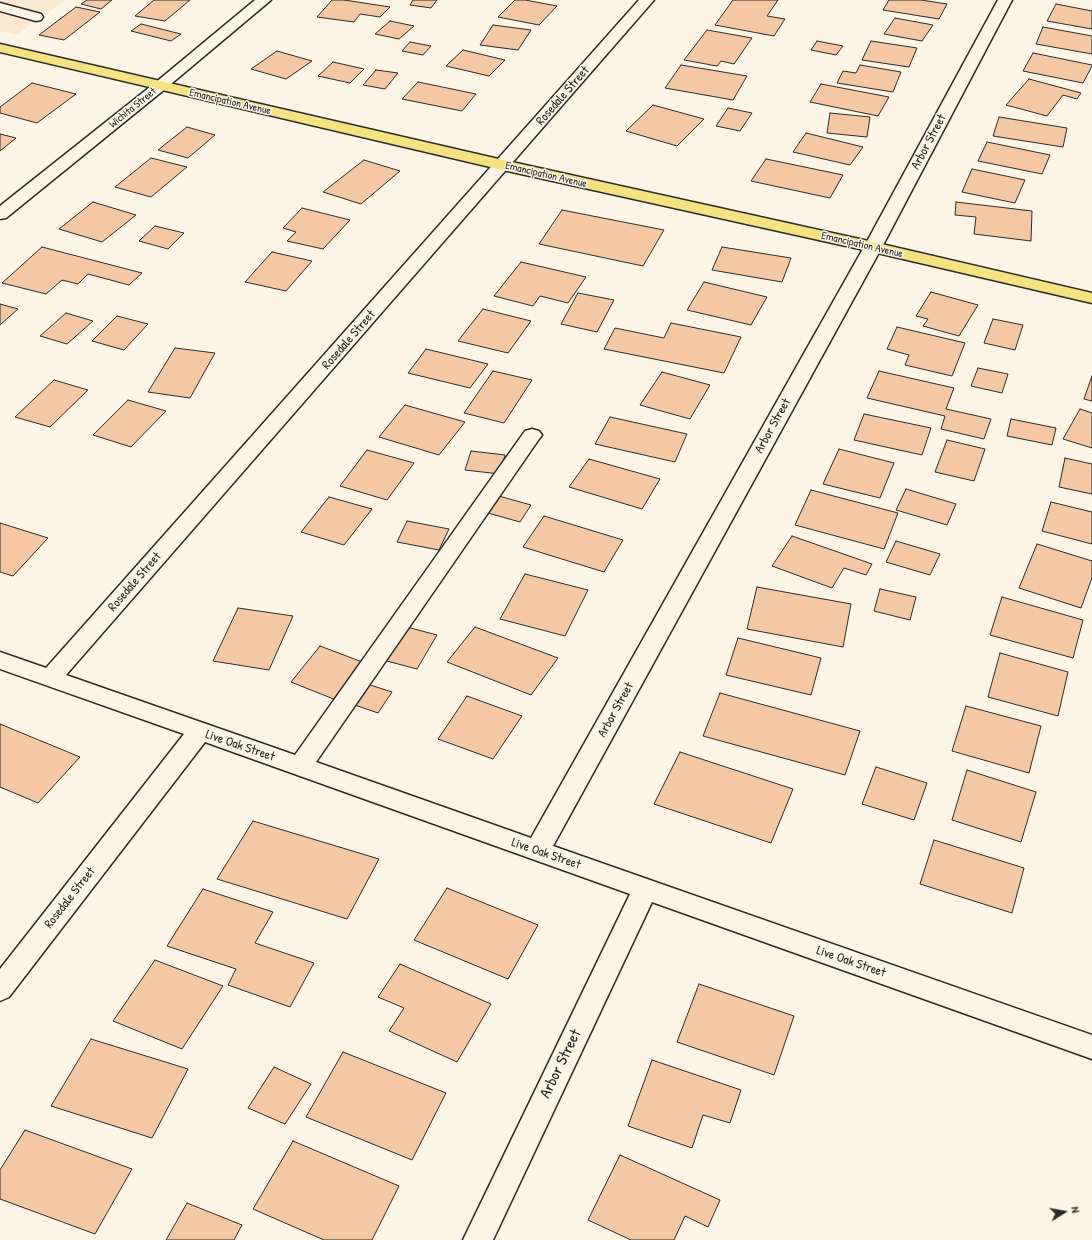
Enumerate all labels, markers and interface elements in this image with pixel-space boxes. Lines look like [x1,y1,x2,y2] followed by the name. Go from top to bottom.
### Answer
[533,63,593,129] street label: Rosedale Street
[107,85,159,131] street label: Wichita Street
[188,86,272,118] street label: Emancipation Avenue
[908,112,950,172] street label: Arbor Street
[504,159,588,191] street label: Emancipation Avenue
[820,229,904,261] street label: Emancipation Avenue
[319,307,379,373] street label: Rosedale Street
[752,396,794,456] street label: Arbor Street
[105,549,165,615] street label: Rosedale Street
[595,680,637,740] street label: Arbor Street
[203,727,277,765] street label: Live Oak Street
[509,835,583,873] street label: Live Oak Street
[41,864,99,932] street label: Rosedale Street
[814,943,888,981] street label: Live Oak Street
[536,1026,586,1102] street label: Arbor Street
[1044,1192,1084,1232] north arrow
[1068,1205,1083,1214] text: N

